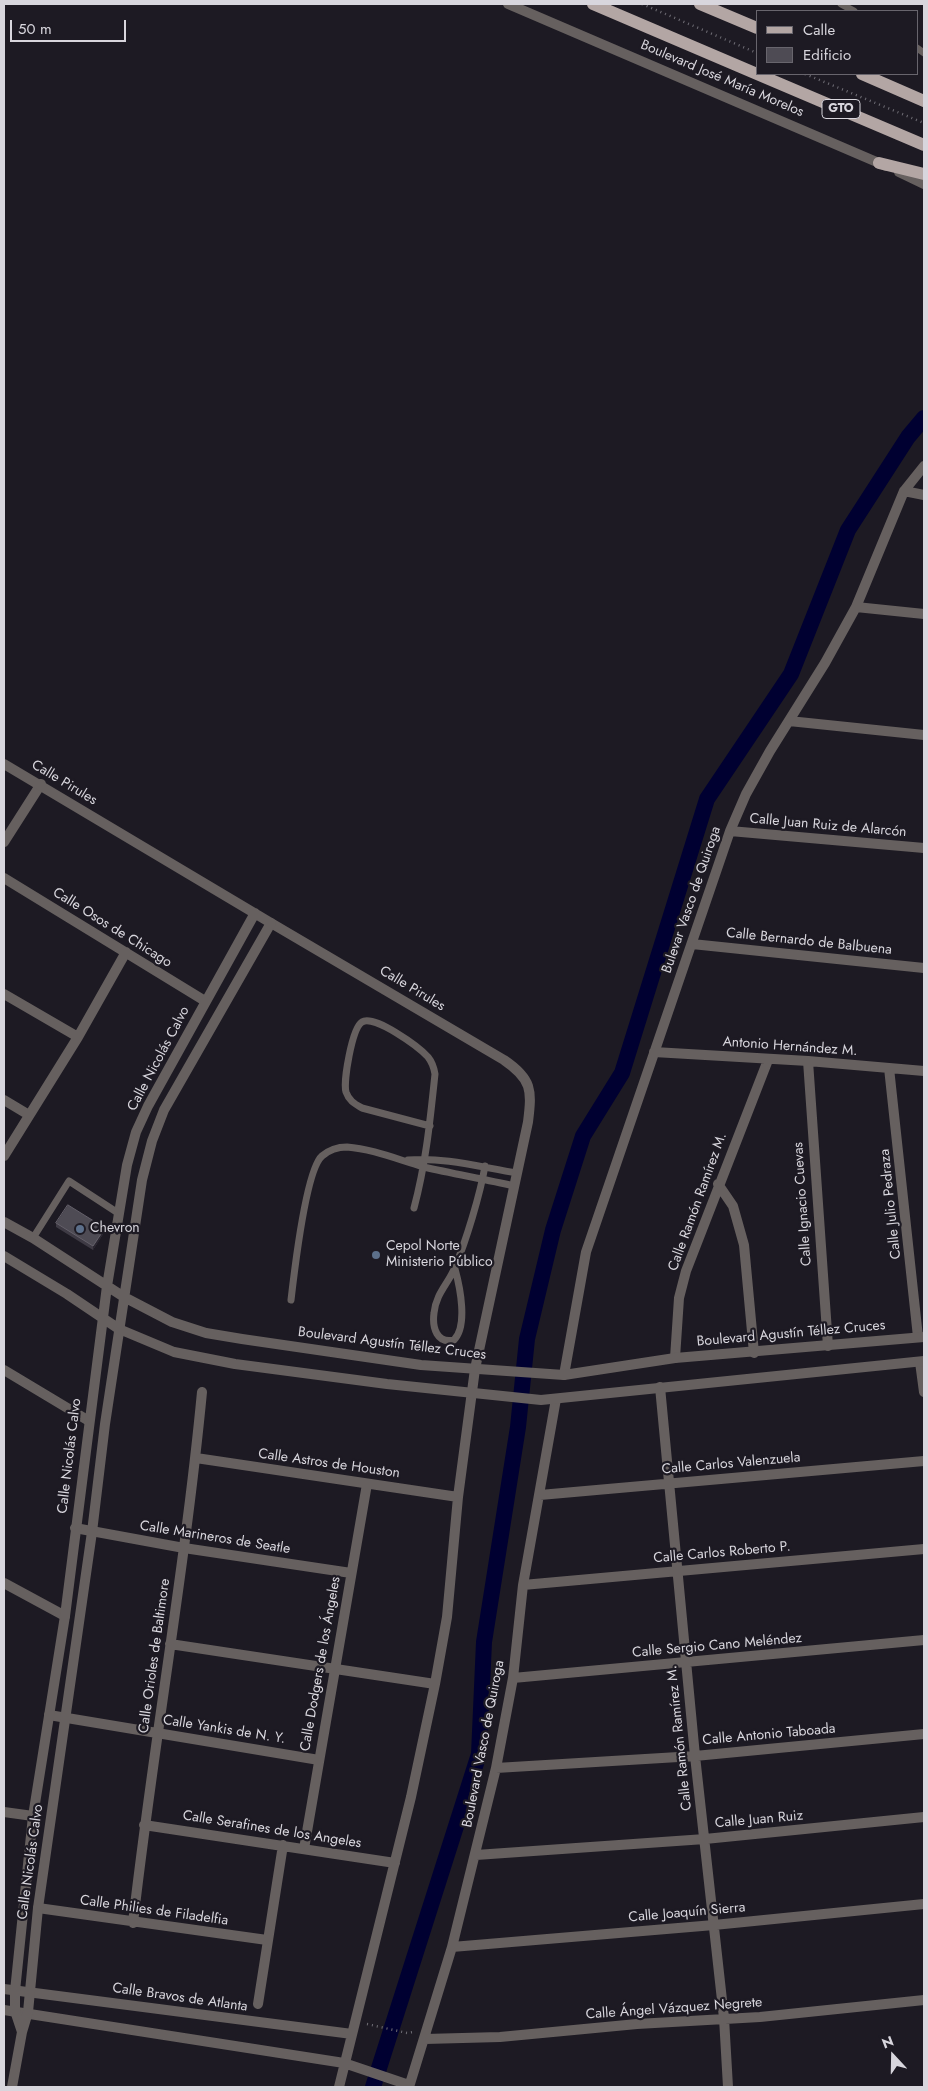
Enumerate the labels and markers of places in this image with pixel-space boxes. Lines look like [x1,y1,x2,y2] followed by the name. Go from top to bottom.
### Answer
[90,1221,140,1237] place label: Chevron
[74,1223,86,1235] marker: Chevron
[386,1239,493,1272] place label: Cepol Norte Ministerio Público
[370,1249,382,1261] marker: Cepol Norte Ministerio Público

